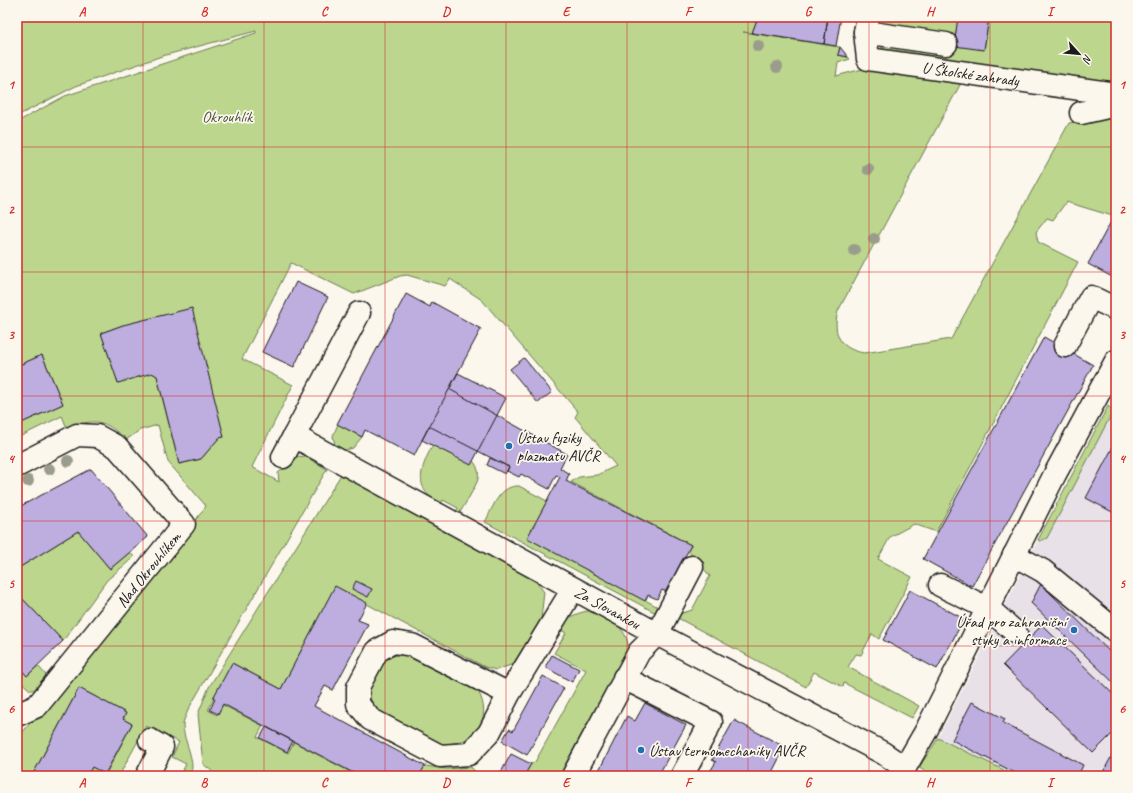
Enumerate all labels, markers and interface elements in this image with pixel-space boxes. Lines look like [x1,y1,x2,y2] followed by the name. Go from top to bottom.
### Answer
[79,4,87,20] text: A
[201,4,209,20] text: B
[321,4,329,20] text: C
[442,4,451,20] text: D
[563,4,572,20] text: E
[685,4,694,20] text: F
[805,4,813,20] text: G
[926,4,936,20] text: H
[1047,4,1056,20] text: I
[1059,34,1099,74] north arrow
[1079,52,1096,67] text: N
[921,58,1022,91] street label: U Školské zahrady
[8,77,16,93] text: 1
[1119,77,1127,93] text: 1
[202,107,253,127] park label: Okrouhlík
[8,202,15,218] text: 2
[1119,202,1126,218] text: 2
[8,327,15,343] text: 3
[1119,327,1126,343] text: 3
[517,428,602,466] place label: Ústav fyziky plazmatu AVČR
[504,441,514,451] marker: Ústav fyziky plazmatu AVČR
[8,451,16,467] text: 4
[1119,451,1127,467] text: 4
[112,527,186,612] street label: Nad Okrouhlíkem
[8,576,15,592] text: 5
[1119,576,1126,592] text: 5
[571,582,644,634] street label: Za Slovankou
[956,612,1069,650] place label: Úřad pro zahraniční styky a informace
[1069,625,1079,635] marker: Úřad pro zahraniční styky a informace
[8,701,15,717] text: 6
[1119,701,1126,717] text: 6
[649,741,807,761] place label: Ústav termomechaniky AVČR
[636,745,646,755] marker: Ústav termomechaniky AVČR
[79,775,87,791] text: A
[201,775,209,791] text: B
[321,775,329,791] text: C
[442,775,451,791] text: D
[563,775,572,791] text: E
[685,775,694,791] text: F
[805,775,813,791] text: G
[926,775,936,791] text: H
[1047,775,1056,791] text: I

